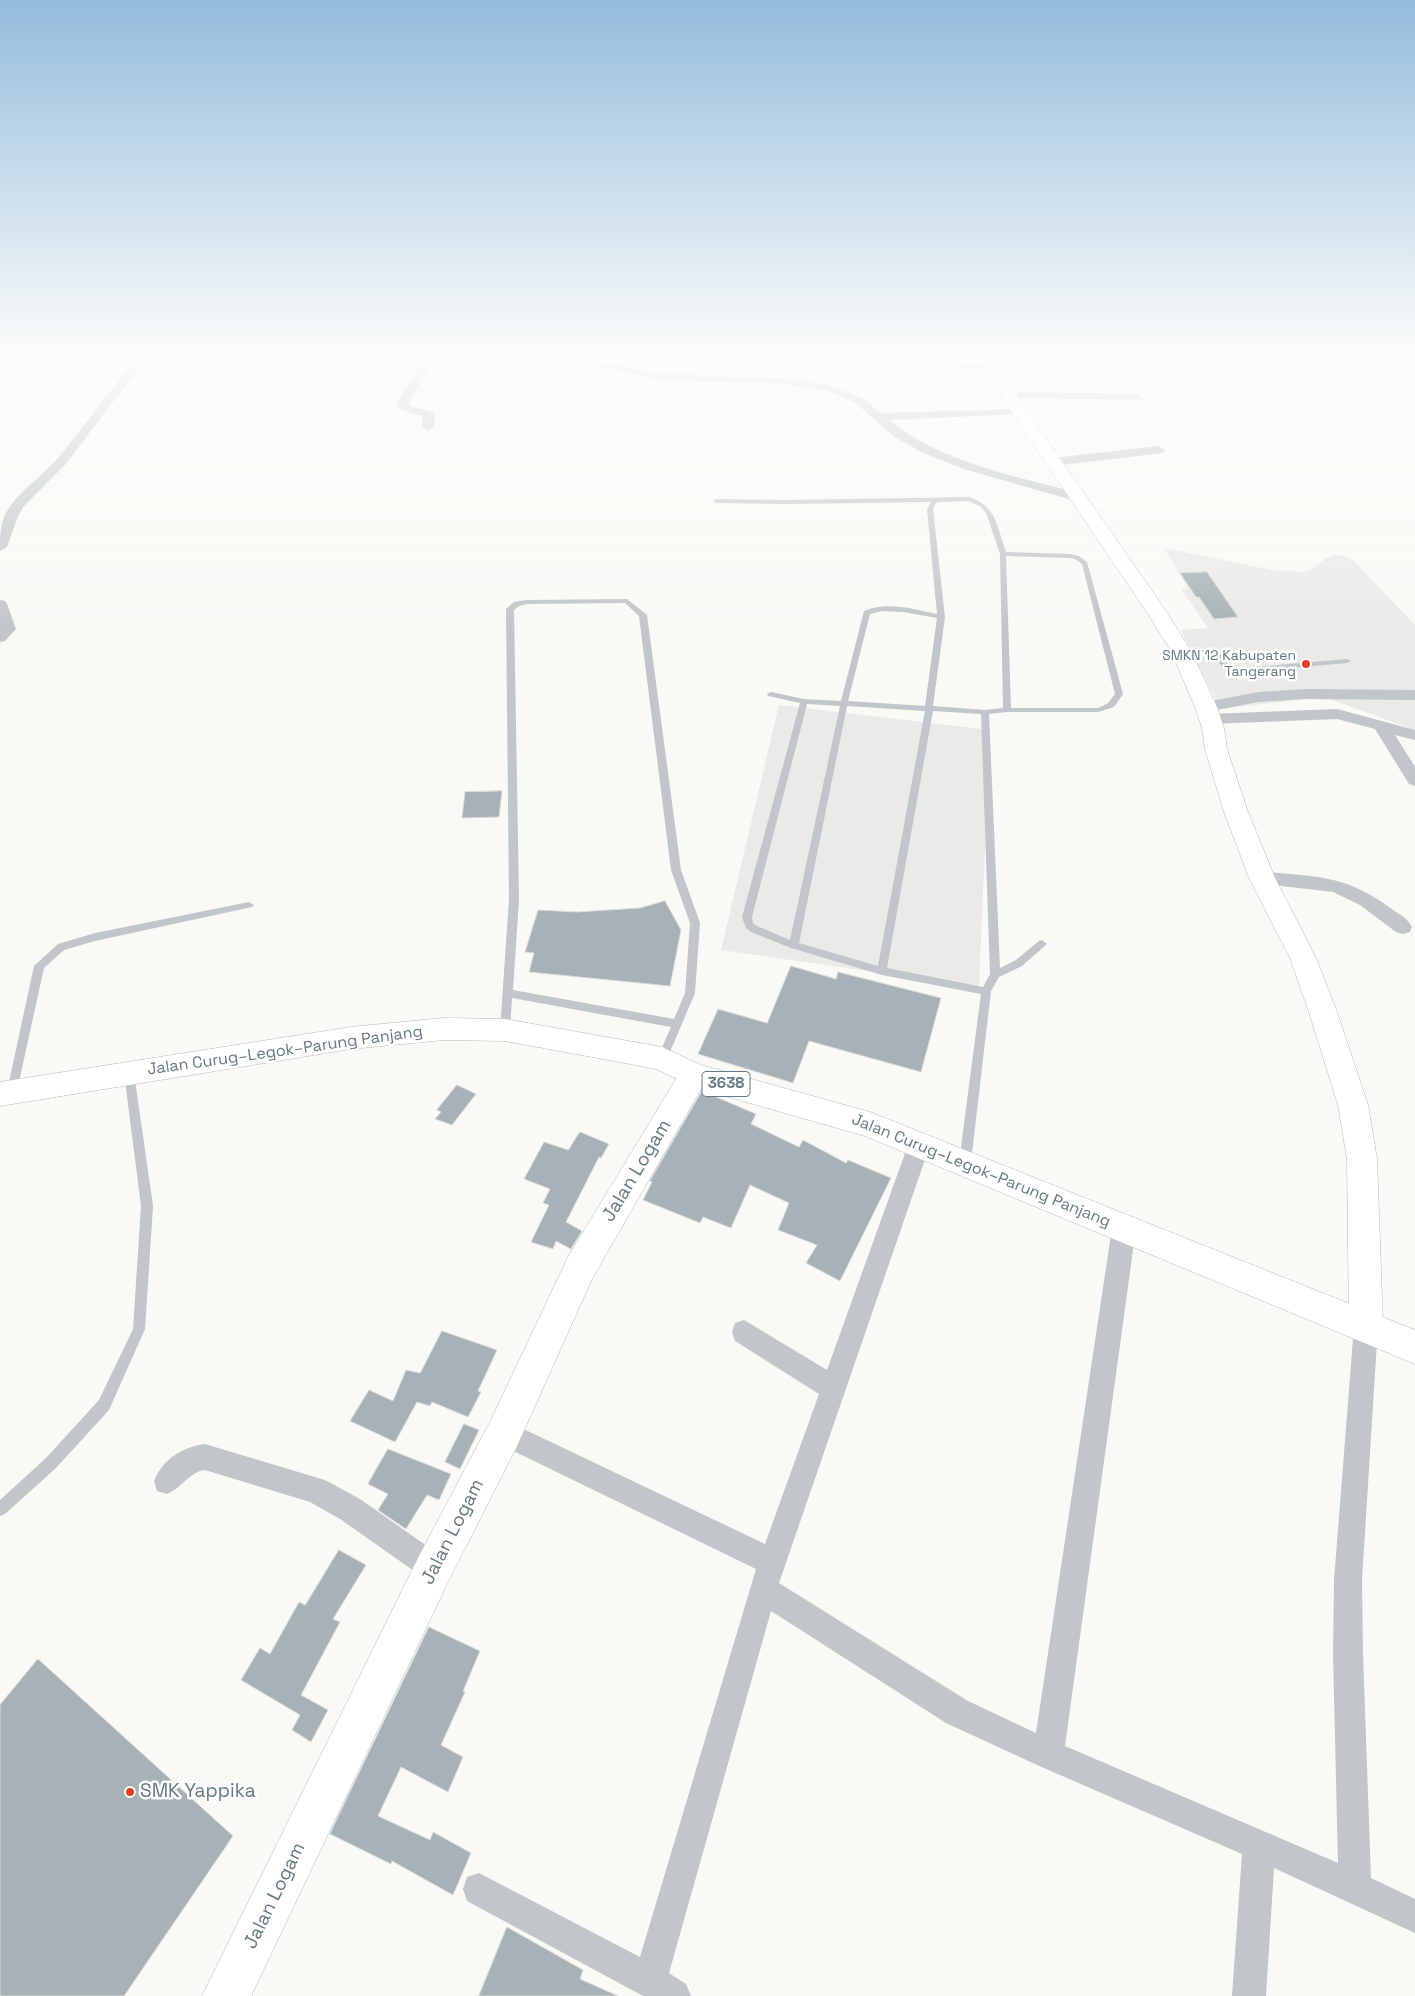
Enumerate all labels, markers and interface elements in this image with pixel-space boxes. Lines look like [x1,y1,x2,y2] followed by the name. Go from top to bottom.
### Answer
[1162,648,1296,680] place label: SMKN 12 Kabupaten Tangerang
[1300,658,1312,670] marker: SMKN 12 Kabupaten Tangerang
[146,1022,424,1080] street label: Jalan Curug–Legok–Parung Panjang
[702,1072,750,1096] road number: 3638
[849,1110,1113,1232] street label: Jalan Curug–Legok–Parung Panjang
[598,1116,676,1226] street label: Jalan Logam
[417,1475,489,1589] street label: Jalan Logam
[140,1781,256,1803] place label: SMK Yappika
[124,1786,136,1798] marker: SMK Yappika
[239,1839,311,1953] street label: Jalan Logam

